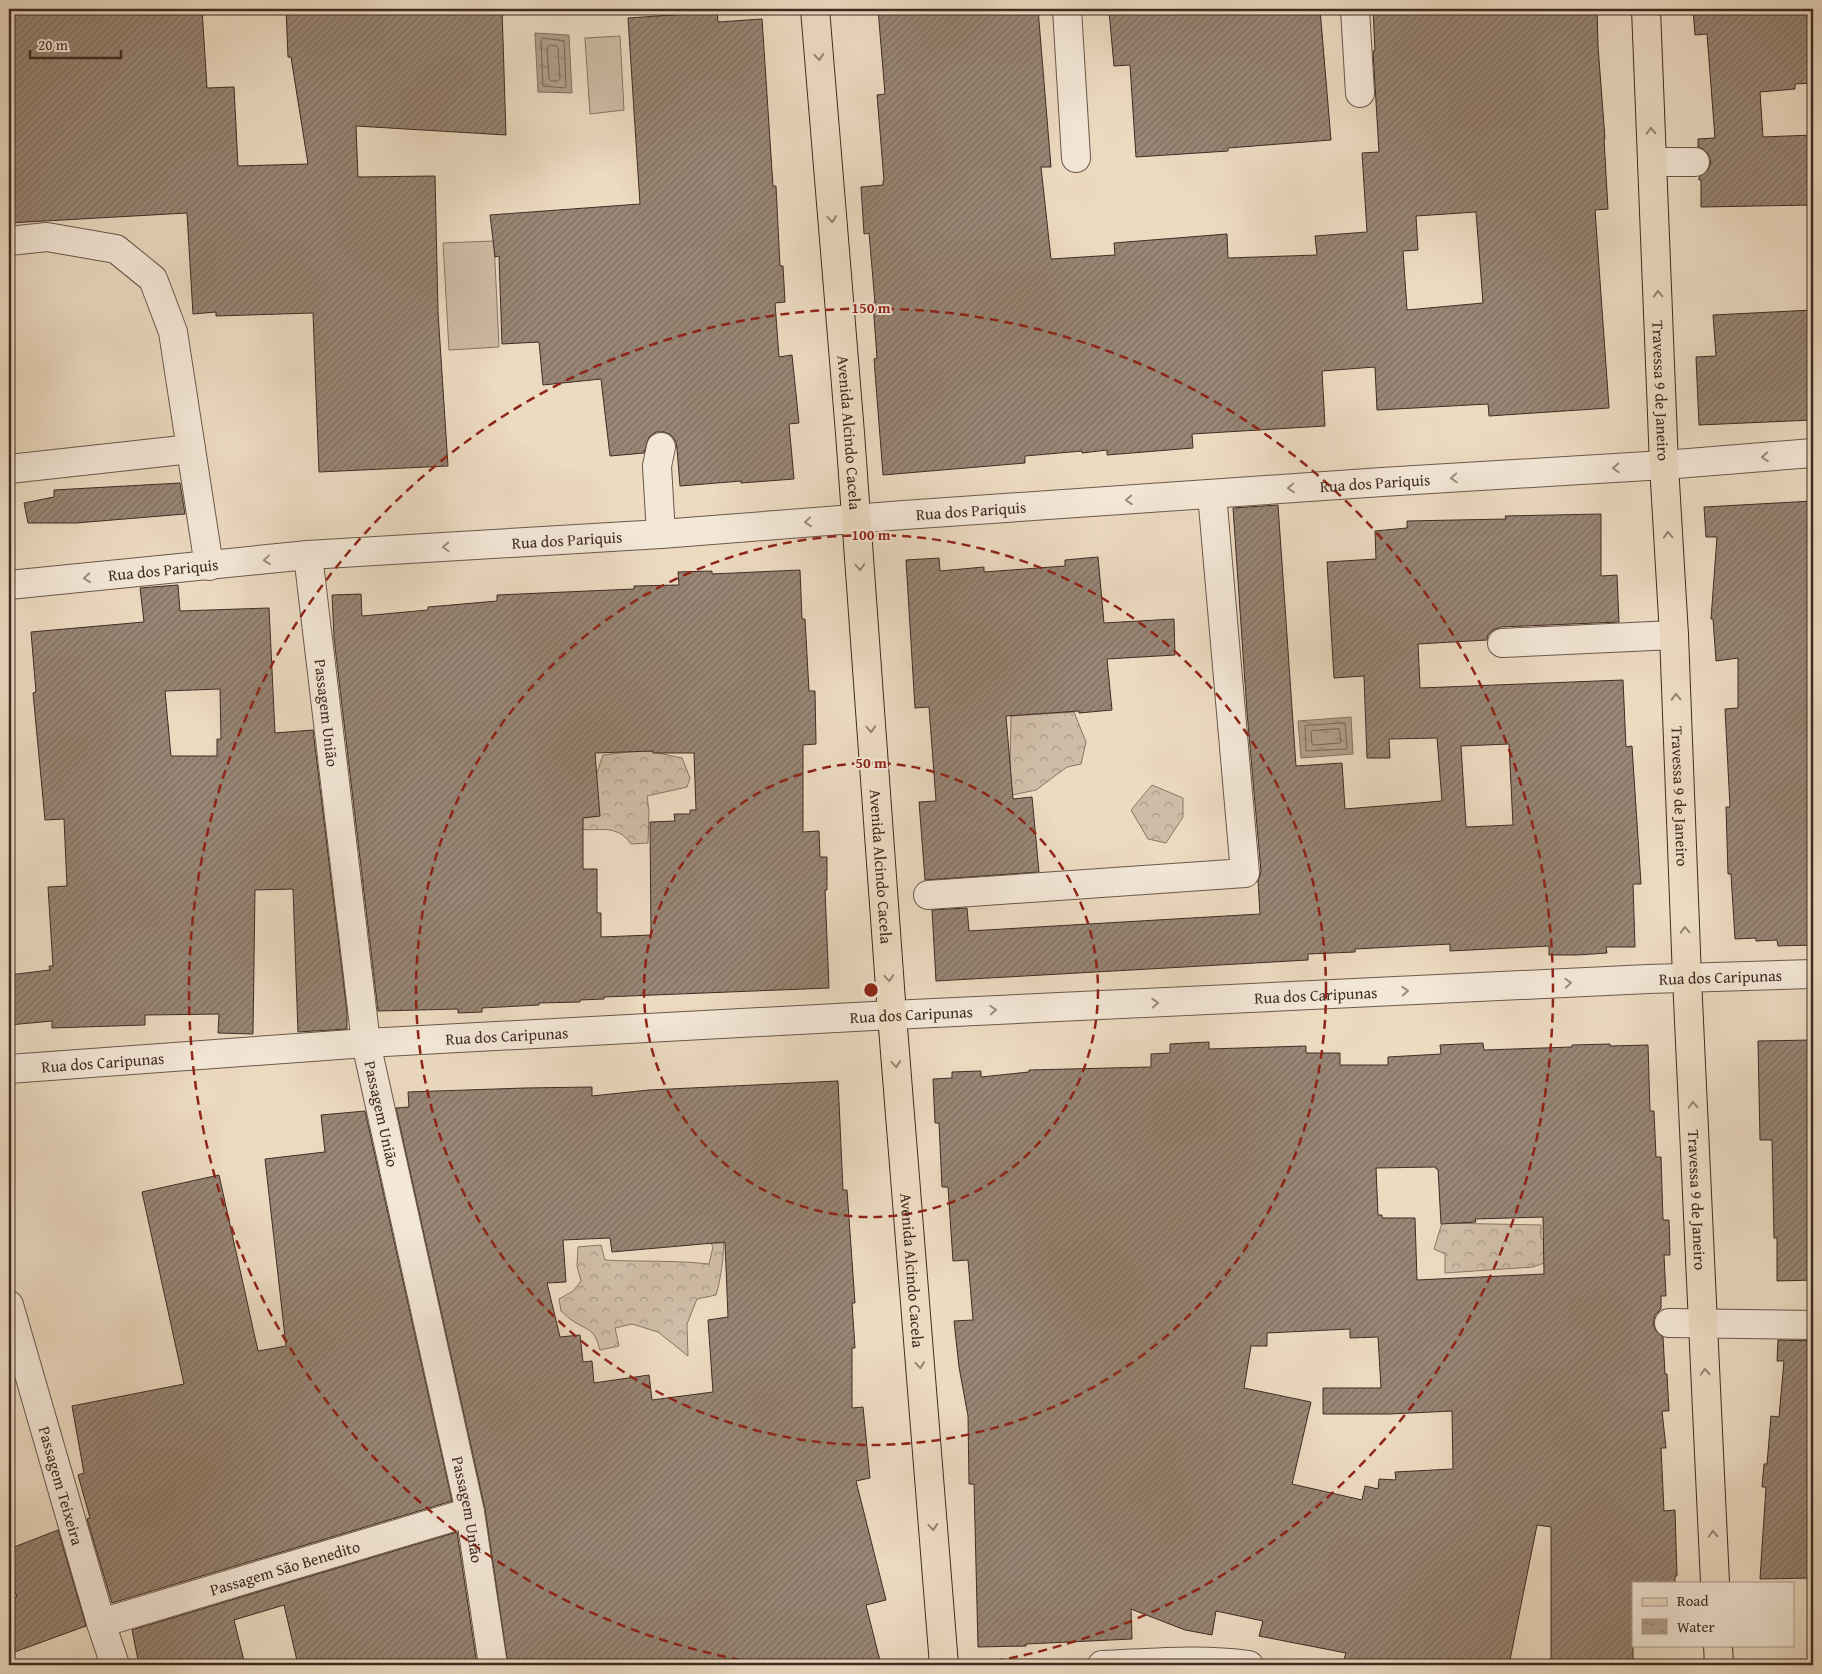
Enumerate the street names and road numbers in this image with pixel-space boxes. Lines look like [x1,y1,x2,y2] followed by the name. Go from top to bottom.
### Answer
[1646,320,1676,461] street label: Travessa 9 de Janeiro
[832,354,868,511] street label: Avenida Alcindo Cacela
[1319,467,1431,498] street label: Rua dos Pariquis
[915,495,1027,526] street label: Rua dos Pariquis
[511,524,623,555] street label: Rua dos Pariquis
[107,552,220,587] street label: Rua dos Pariquis
[308,658,345,768] street label: Passagem União
[1665,726,1695,867] street label: Travessa 9 de Janeiro
[864,788,899,945] street label: Avenida Alcindo Cacela
[1659,963,1782,991] street label: Rua dos Caripunas
[1254,980,1378,1010] street label: Rua dos Caripunas
[849,999,973,1029] street label: Rua dos Caripunas
[445,1020,569,1051] street label: Rua dos Caripunas
[40,1046,165,1079] street label: Rua dos Caripunas
[358,1058,405,1169] street label: Passagem União
[1682,1129,1713,1271] street label: Travessa 9 de Janeiro
[894,1192,931,1349] street label: Avenida Alcindo Cacela
[33,1423,90,1548] street label: Passagem Teixeira
[446,1454,489,1565] street label: Passagem União
[207,1534,363,1602] street label: Passagem São Benedito

